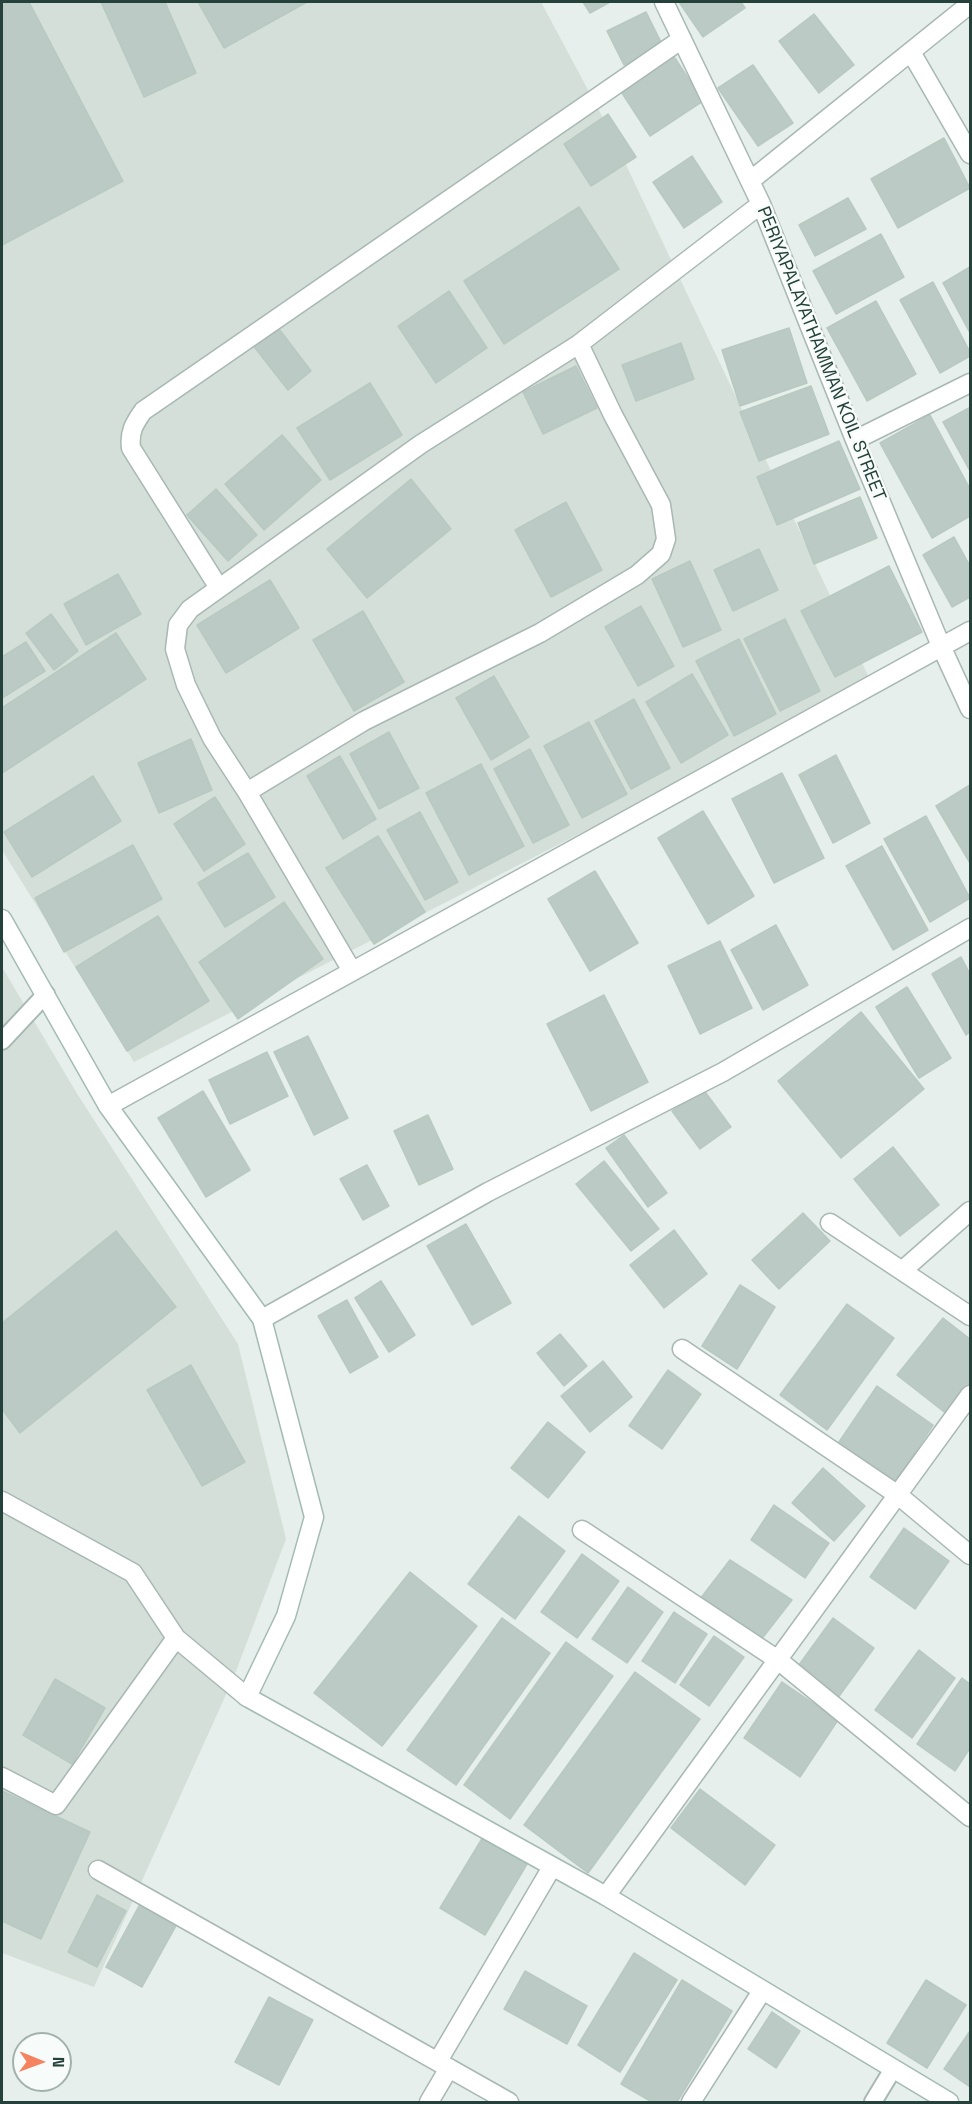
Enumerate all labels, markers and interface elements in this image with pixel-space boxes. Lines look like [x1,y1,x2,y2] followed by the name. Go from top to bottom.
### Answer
[752,204,890,504] street label: PERIYAPALAYATHAMMAN KOIL STREET
[12,2032,72,2092] north arrow
[48,2057,69,2068] text: N

